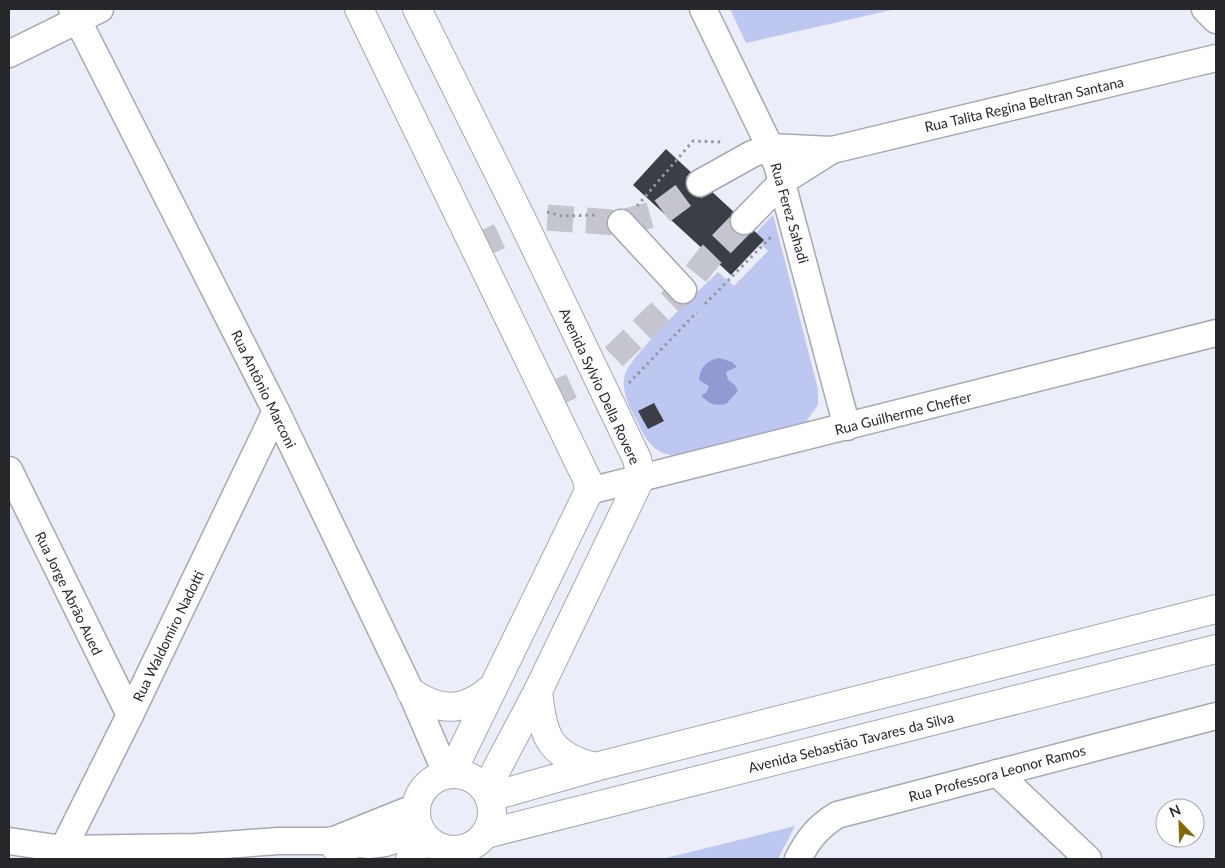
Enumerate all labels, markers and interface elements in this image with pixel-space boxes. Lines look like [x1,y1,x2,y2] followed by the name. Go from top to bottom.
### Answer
[923,73,1125,135] street label: Rua Talita Regina Beltran Santana
[767,161,813,265] street label: Rua Ferez Sahadi
[556,305,644,467] street label: Avenida Sylvio Della Rovere
[228,327,300,451] street label: Rua Antônio Marconi
[833,388,973,438] street label: Rua Guilherme Cheffer
[32,528,106,658] street label: Rua Jorge Abrão Aued
[129,568,207,704] street label: Rua Waldomiro Nadotti
[746,708,956,776] street label: Avenida Sebastião Tavares da Silva
[907,741,1087,805] street label: Rua Professora Leonor Ramos
[1155,798,1205,848] north arrow
[1166,801,1183,821] text: N

